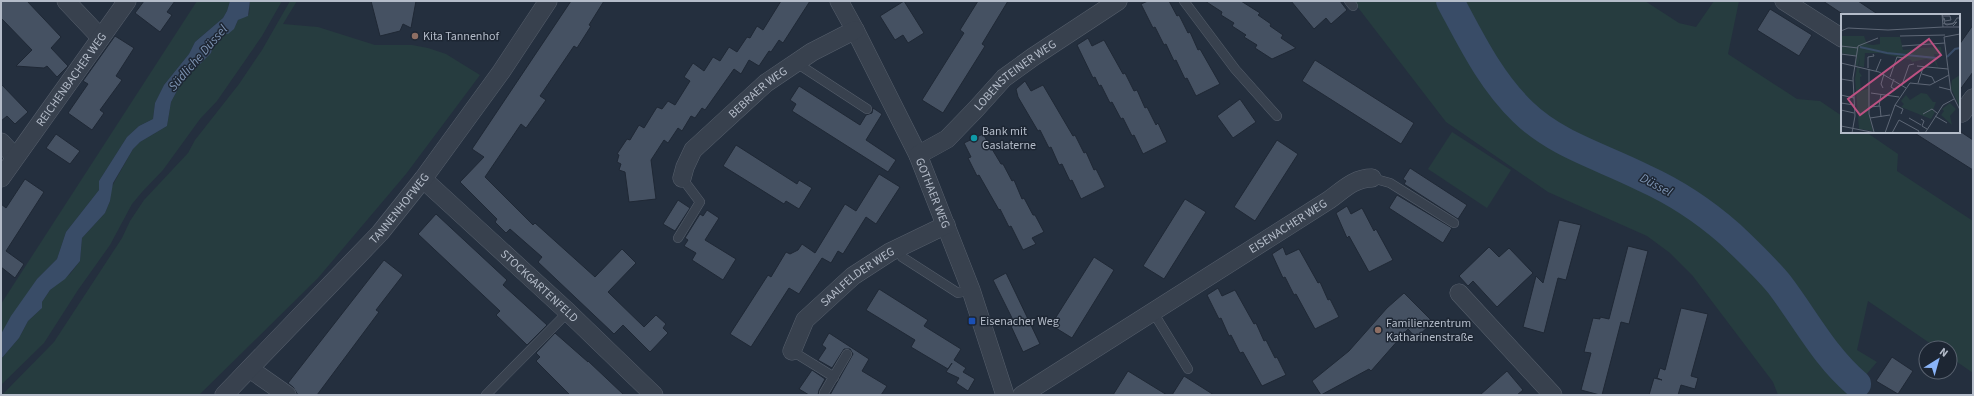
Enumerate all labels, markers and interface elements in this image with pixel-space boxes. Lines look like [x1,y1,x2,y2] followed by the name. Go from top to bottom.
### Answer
[1841,14,1960,133] inset map
[164,20,232,95] water label: Südliche Düssel
[423,28,499,45] place label: Kita Tannenhof
[32,29,111,130] street label: REICHENBACHER WEG
[410,31,420,41] marker: Kita Tannenhof
[970,35,1060,114] street label: LOBENSTEINER WEG
[724,63,791,122] street label: BEBRAER WEG
[982,123,1036,154] place label: Bank mit Gaslaterne
[969,133,979,143] marker: Bank mit Gaslaterne
[911,155,954,231] street label: GOTHAER WEG
[365,169,433,248] street label: TANNENHOFWEG
[1637,169,1676,201] water label: Düssel
[1245,195,1330,257] street label: EISENACHER WEG
[817,243,897,310] street label: SAALFELDER WEG
[497,246,582,326] street label: STOCKGARTENFELD
[980,313,1059,330] place label: Eisenacher Weg
[1386,315,1473,346] place label: Familienzentrum Katharinenstraße
[967,316,977,326] marker: Eisenacher Weg
[1373,325,1383,335] marker: Familienzentrum Katharinenstraße
[1918,340,1958,380] north arrow
[1936,344,1951,361] text: N

